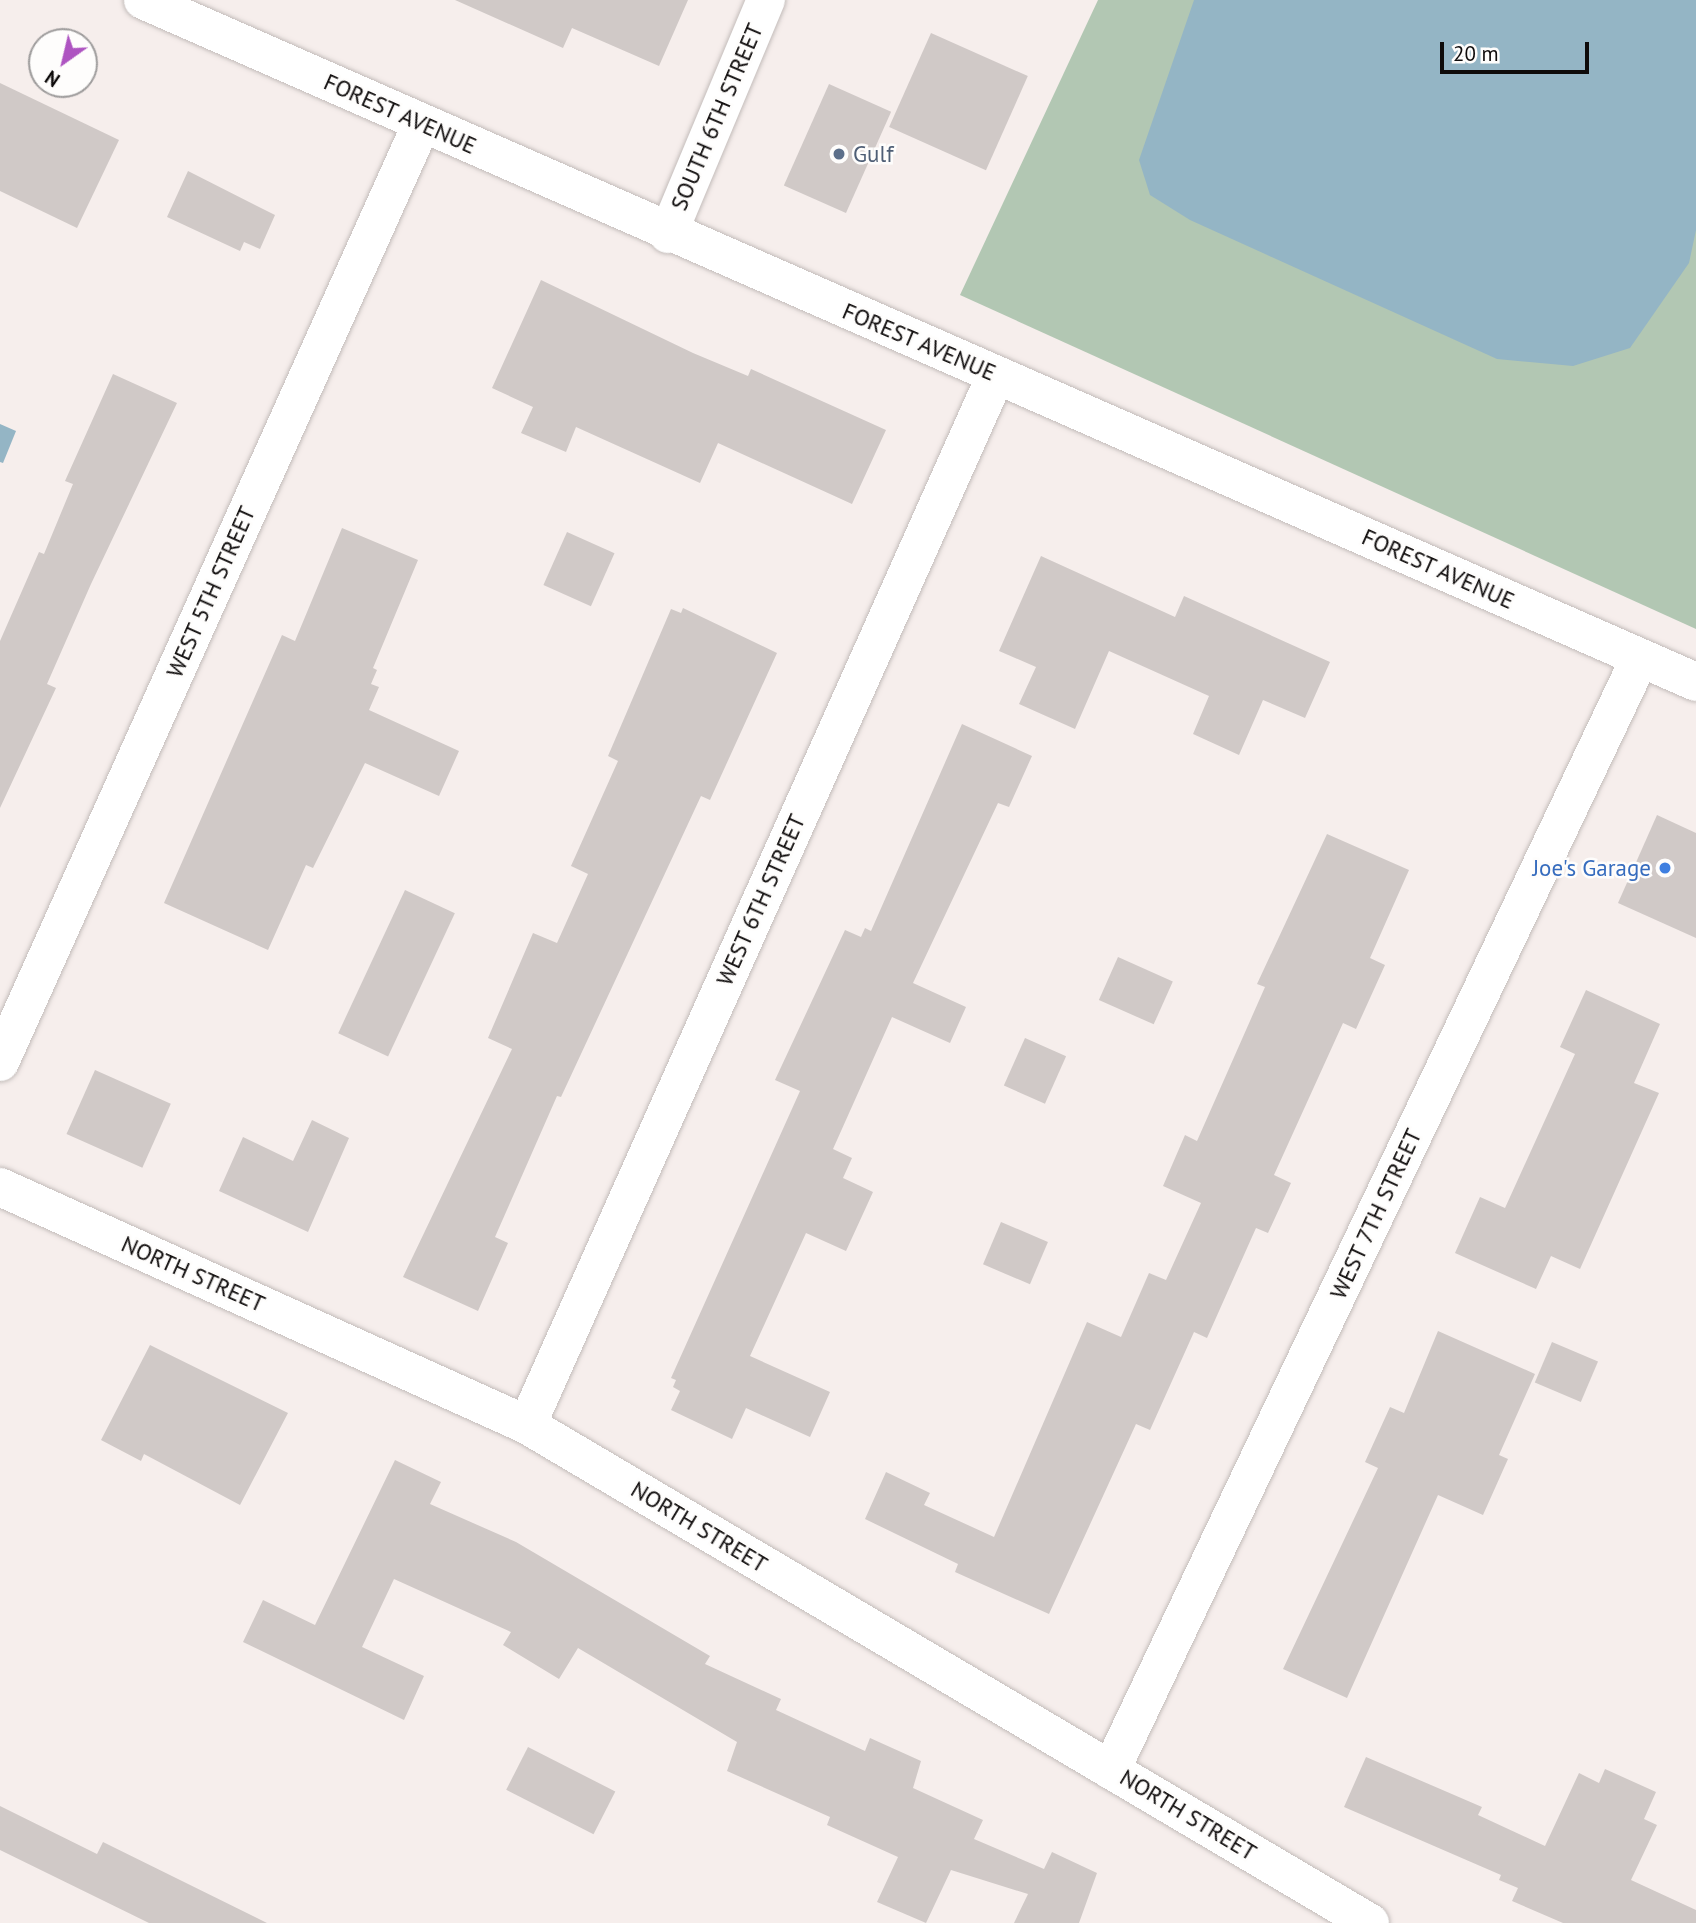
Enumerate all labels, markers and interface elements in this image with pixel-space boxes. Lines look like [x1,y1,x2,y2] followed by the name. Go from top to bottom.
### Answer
[665,19,769,215] street label: SOUTH 6TH STREET
[28,28,98,98] north arrow
[1444,28,1593,72] scale bar
[1453,40,1499,67] text: 20 m
[40,65,64,92] text: N
[319,68,481,160] street label: FOREST AVENUE
[853,140,894,168] place label: Gulf
[831,146,847,162] marker: Gulf
[837,297,1001,387] street label: FOREST AVENUE
[161,502,261,682] street label: WEST 5TH STREET
[1357,523,1519,615] street label: FOREST AVENUE
[711,810,811,990] street label: WEST 6TH STREET
[1532,854,1651,882] place label: Joe's Garage
[1657,860,1673,876] marker: Joe's Garage
[1324,1124,1428,1304] street label: WEST 7TH STREET
[117,1230,269,1318] street label: NORTH STREET
[626,1476,772,1578] street label: NORTH STREET
[1115,1764,1261,1866] street label: NORTH STREET

